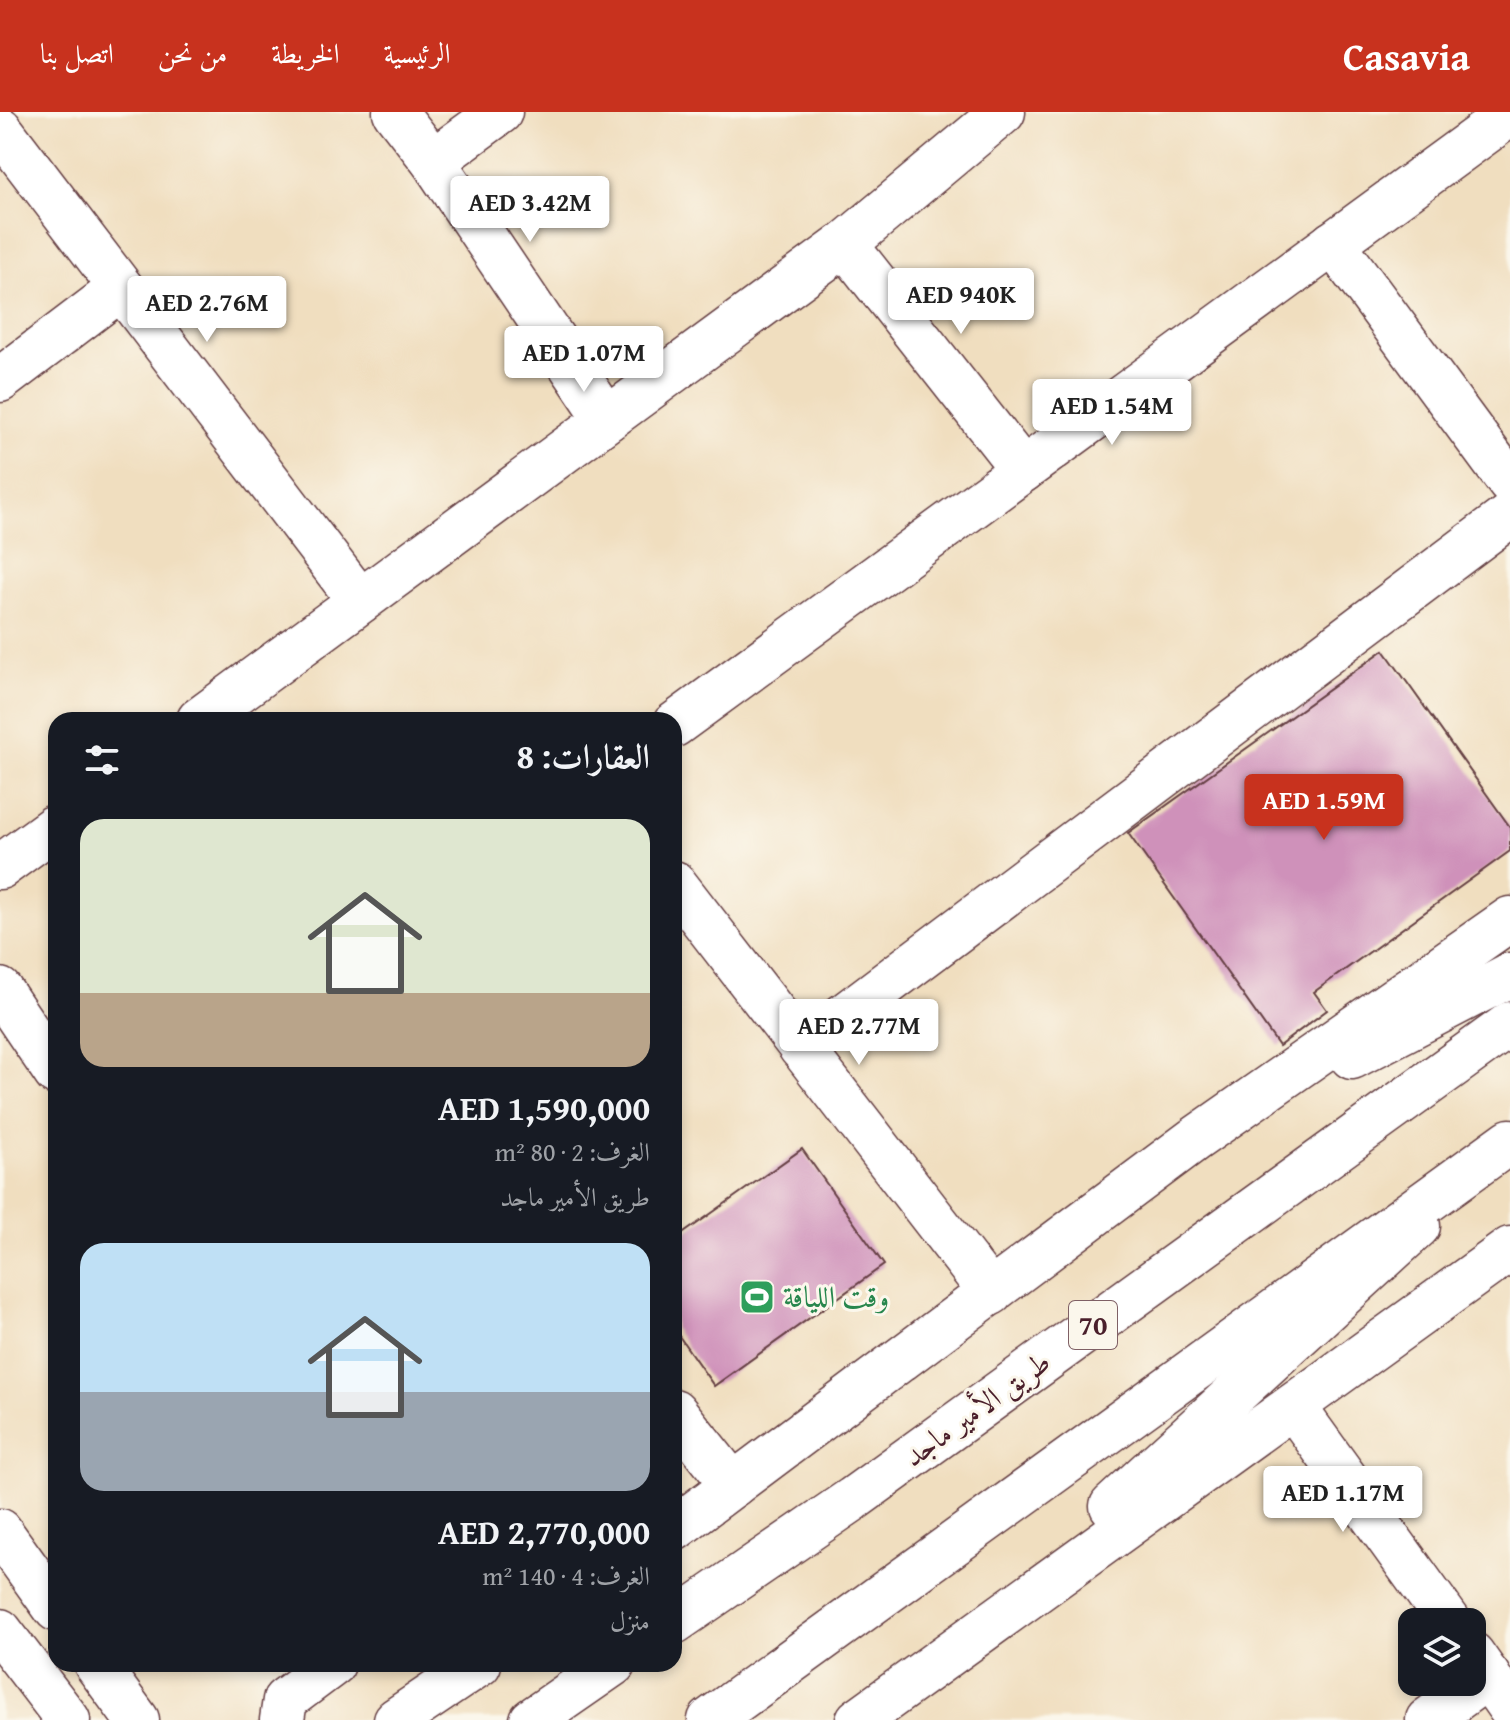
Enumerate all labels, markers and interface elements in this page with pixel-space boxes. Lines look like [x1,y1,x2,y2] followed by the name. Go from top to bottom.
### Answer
[1343,28,1470,84] text: Casavia
[40,32,114,73] text: اتصل بنا
[158,32,227,73] text: من نحن
[271,32,339,73] text: الخريطة
[383,32,451,73] text: الرئيسية
[438,176,622,244] pin: AED 3.42M
[468,182,592,221] text: AED 3.42M
[878,268,1044,336] pin: AED 940K
[906,274,1016,313] text: AED 940K
[115,276,299,344] pin: AED 2.76M
[145,282,269,321] text: AED 2.76M
[492,326,676,394] pin: AED 1.07M
[522,332,646,371] text: AED 1.07M
[1020,379,1204,447] pin: AED 1.54M
[1050,385,1174,424] text: AED 1.54M
[516,731,650,780] text: العقارات: 8
[80,738,124,782] icon: filters
[1232,774,1416,842] pin: AED 1.59M
[1262,780,1386,819] text: AED 1.59M
[293,871,437,1015] icon: home
[767,999,951,1067] pin: AED 2.77M
[797,1005,921,1044] text: AED 2.77M
[438,1083,650,1132] text: AED 1,590,000
[495,1132,650,1171] text: الغرف: 2 · 80 m²
[500,1177,650,1216] text: طريق الأمير ماجد
[783,1274,889,1318] place label: وقت اللياقة
[738,1278,776,1316] sports icon: وقت اللياقة
[293,1295,437,1439] icon: home
[1069,1301,1117,1349] road number: 70
[894,1340,1059,1477] street label: طريق الأمير ماجد
[1251,1466,1435,1534] pin: AED 1.17M
[1281,1472,1405,1511] text: AED 1.17M
[438,1507,650,1556] text: AED 2,770,000
[482,1556,650,1595] text: الغرف: 4 · 140 m²
[610,1601,650,1640] text: منزل
[1398,1608,1486,1696] map controls
[1398,1608,1486,1696] button: layers

